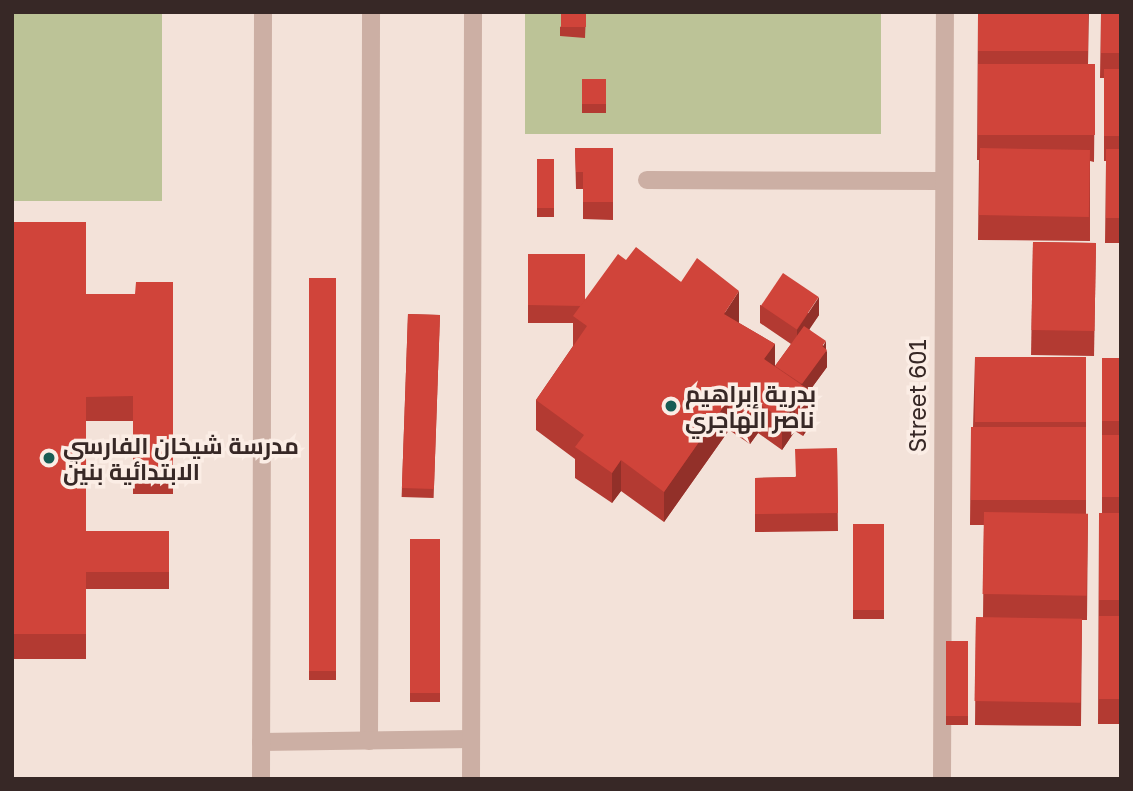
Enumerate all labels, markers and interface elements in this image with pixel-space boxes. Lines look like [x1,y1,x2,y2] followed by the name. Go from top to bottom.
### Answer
[903,339,931,453] street label: Street 601
[685,379,816,433] place label: بدرية إبراهيم ناصر الهاجري
[663,398,679,414] marker: بدرية إبراهيم ناصر الهاجري
[63,431,299,485] place label: مدرسة شيخان الفارسي الابتدائية بنين
[41,450,57,466] marker: مدرسة شيخان الفارسي الابتدائية بنين

